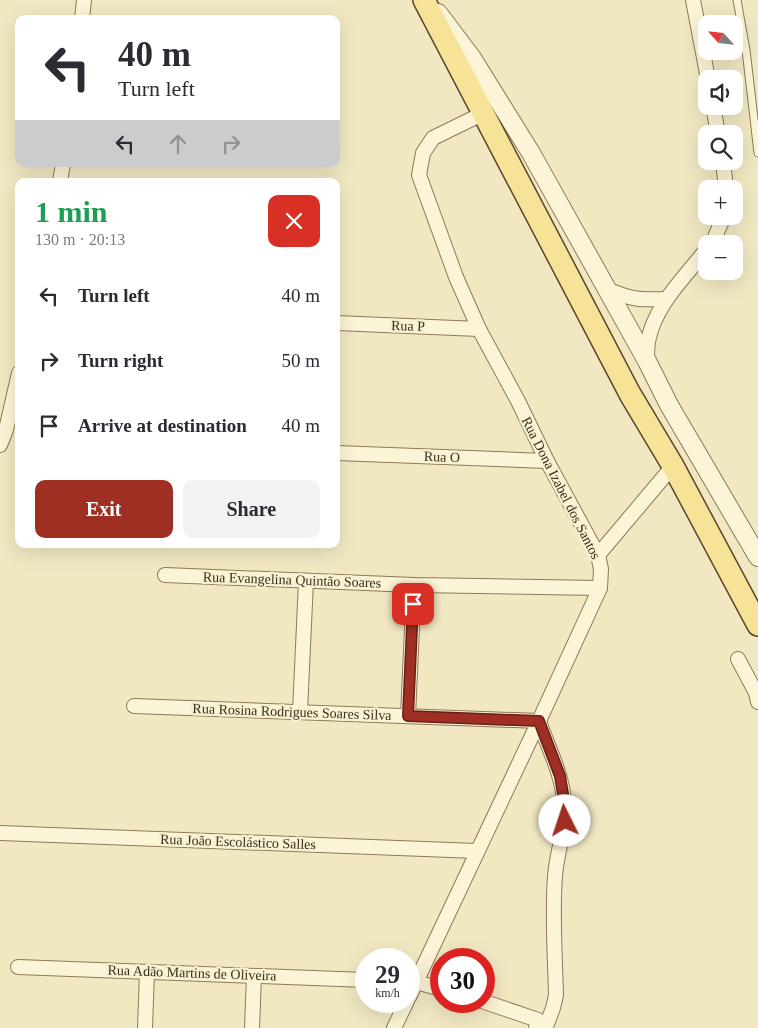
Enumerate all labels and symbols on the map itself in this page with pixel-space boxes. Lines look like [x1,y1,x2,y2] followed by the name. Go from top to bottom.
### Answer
[698,15,742,60] north arrow
[391,318,425,334] street label: Rua P
[518,414,604,562] street label: Rua Dona Izabel dos Santos
[424,449,460,465] street label: Rua O
[203,569,381,591] street label: Rua Evangelina Quintão Soares
[392,583,434,625] pin
[192,701,393,723] street label: Rua Rosina Rodrigues Soares Silva
[538,794,590,846] position arrow
[160,832,316,852] street label: Rua João Escolástico Salles
[430,948,495,1013] speed limit sign: 30
[107,963,277,983] street label: Rua Adão Martins de Oliveira

